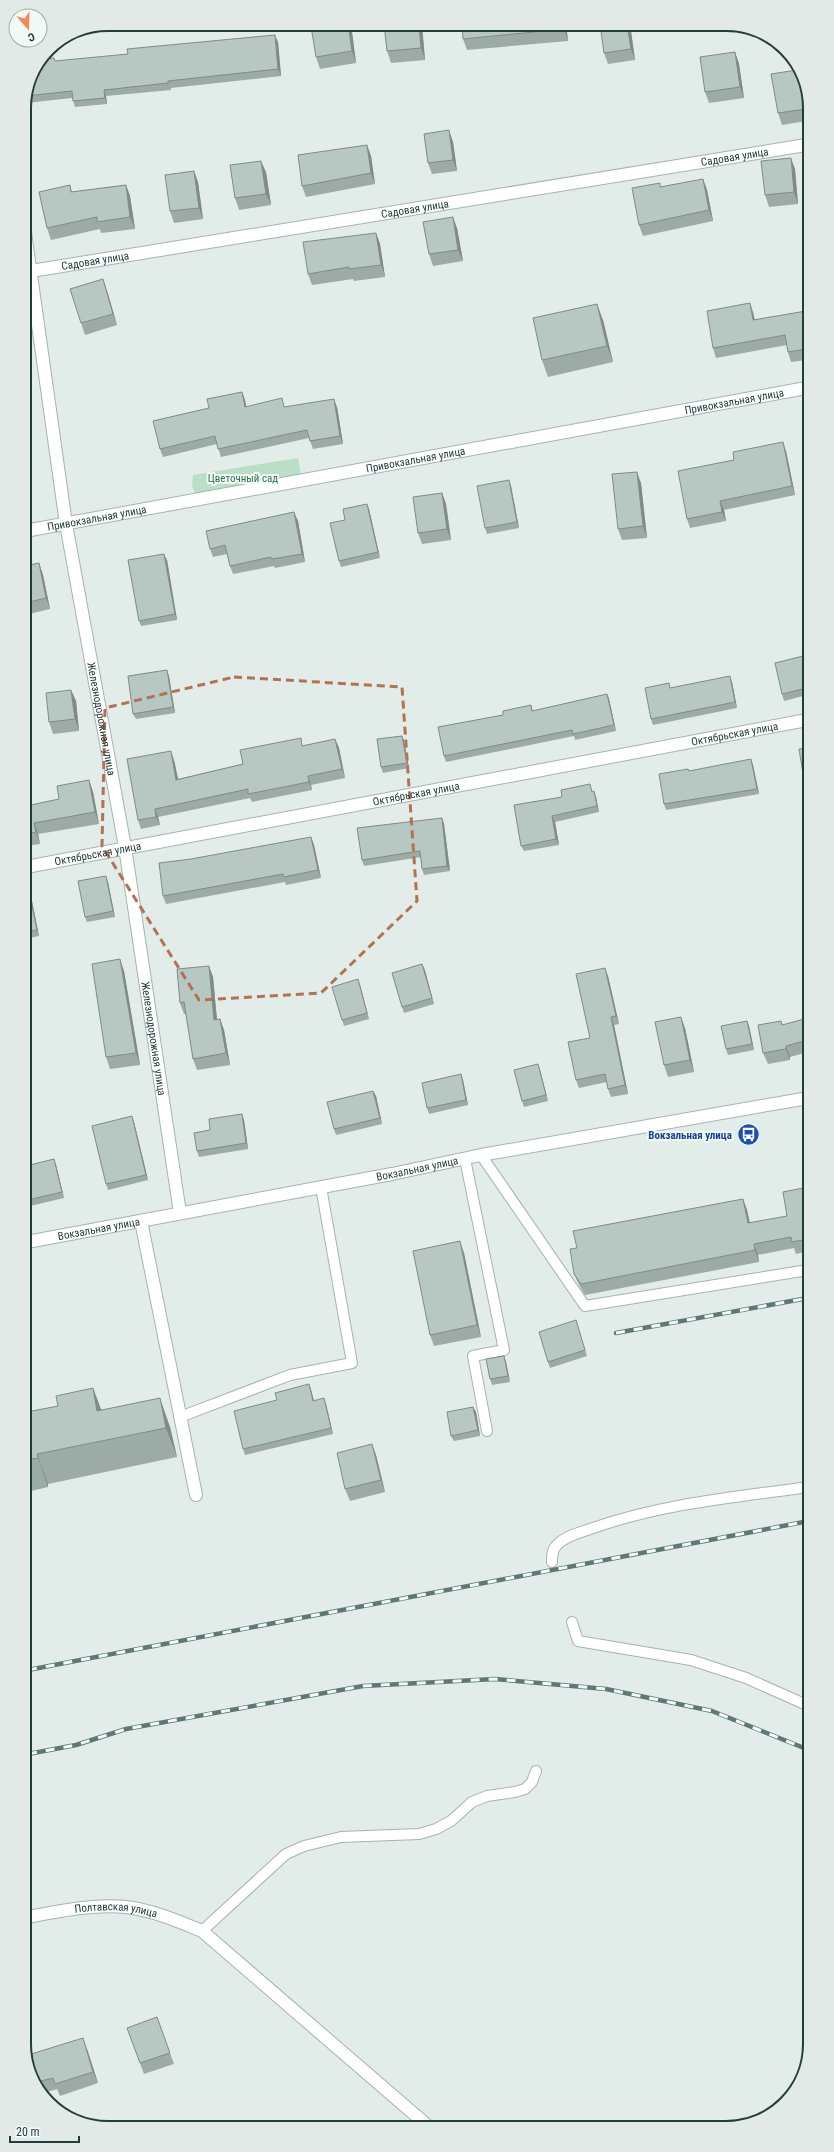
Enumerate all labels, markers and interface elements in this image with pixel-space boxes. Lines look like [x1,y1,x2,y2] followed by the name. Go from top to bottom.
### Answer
[8,8,48,48] north arrow
[26,30,36,44] text: С
[700,145,769,168] street label: Садовая улица
[380,197,450,220] street label: Садовая улица
[60,249,130,273] street label: Садовая улица
[683,386,785,417] street label: Привокзальная улица
[365,444,466,475] street label: Привокзальная улица
[208,472,278,485] park label: Цветочный сад
[46,502,148,533] street label: Привокзальная улица
[85,661,118,777] street label: Железнодорожная улица
[690,719,779,748] street label: Октябрьская улица
[372,779,461,808] street label: Октябрьская улица
[53,839,142,868] street label: Октябрьская улица
[139,981,169,1096] street label: Железнодорожная улица
[735,1122,761,1148] bus stop icon: Вокзальная улица
[648,1129,732,1142] place label: Вокзальная улица
[375,1154,459,1183] street label: Вокзальная улица
[57,1215,141,1243] street label: Вокзальная улица
[74,1900,159,1920] street label: Полтавская улица
[10,2118,79,2144] scale bar
[16,2125,40,2139] text: 20 m

